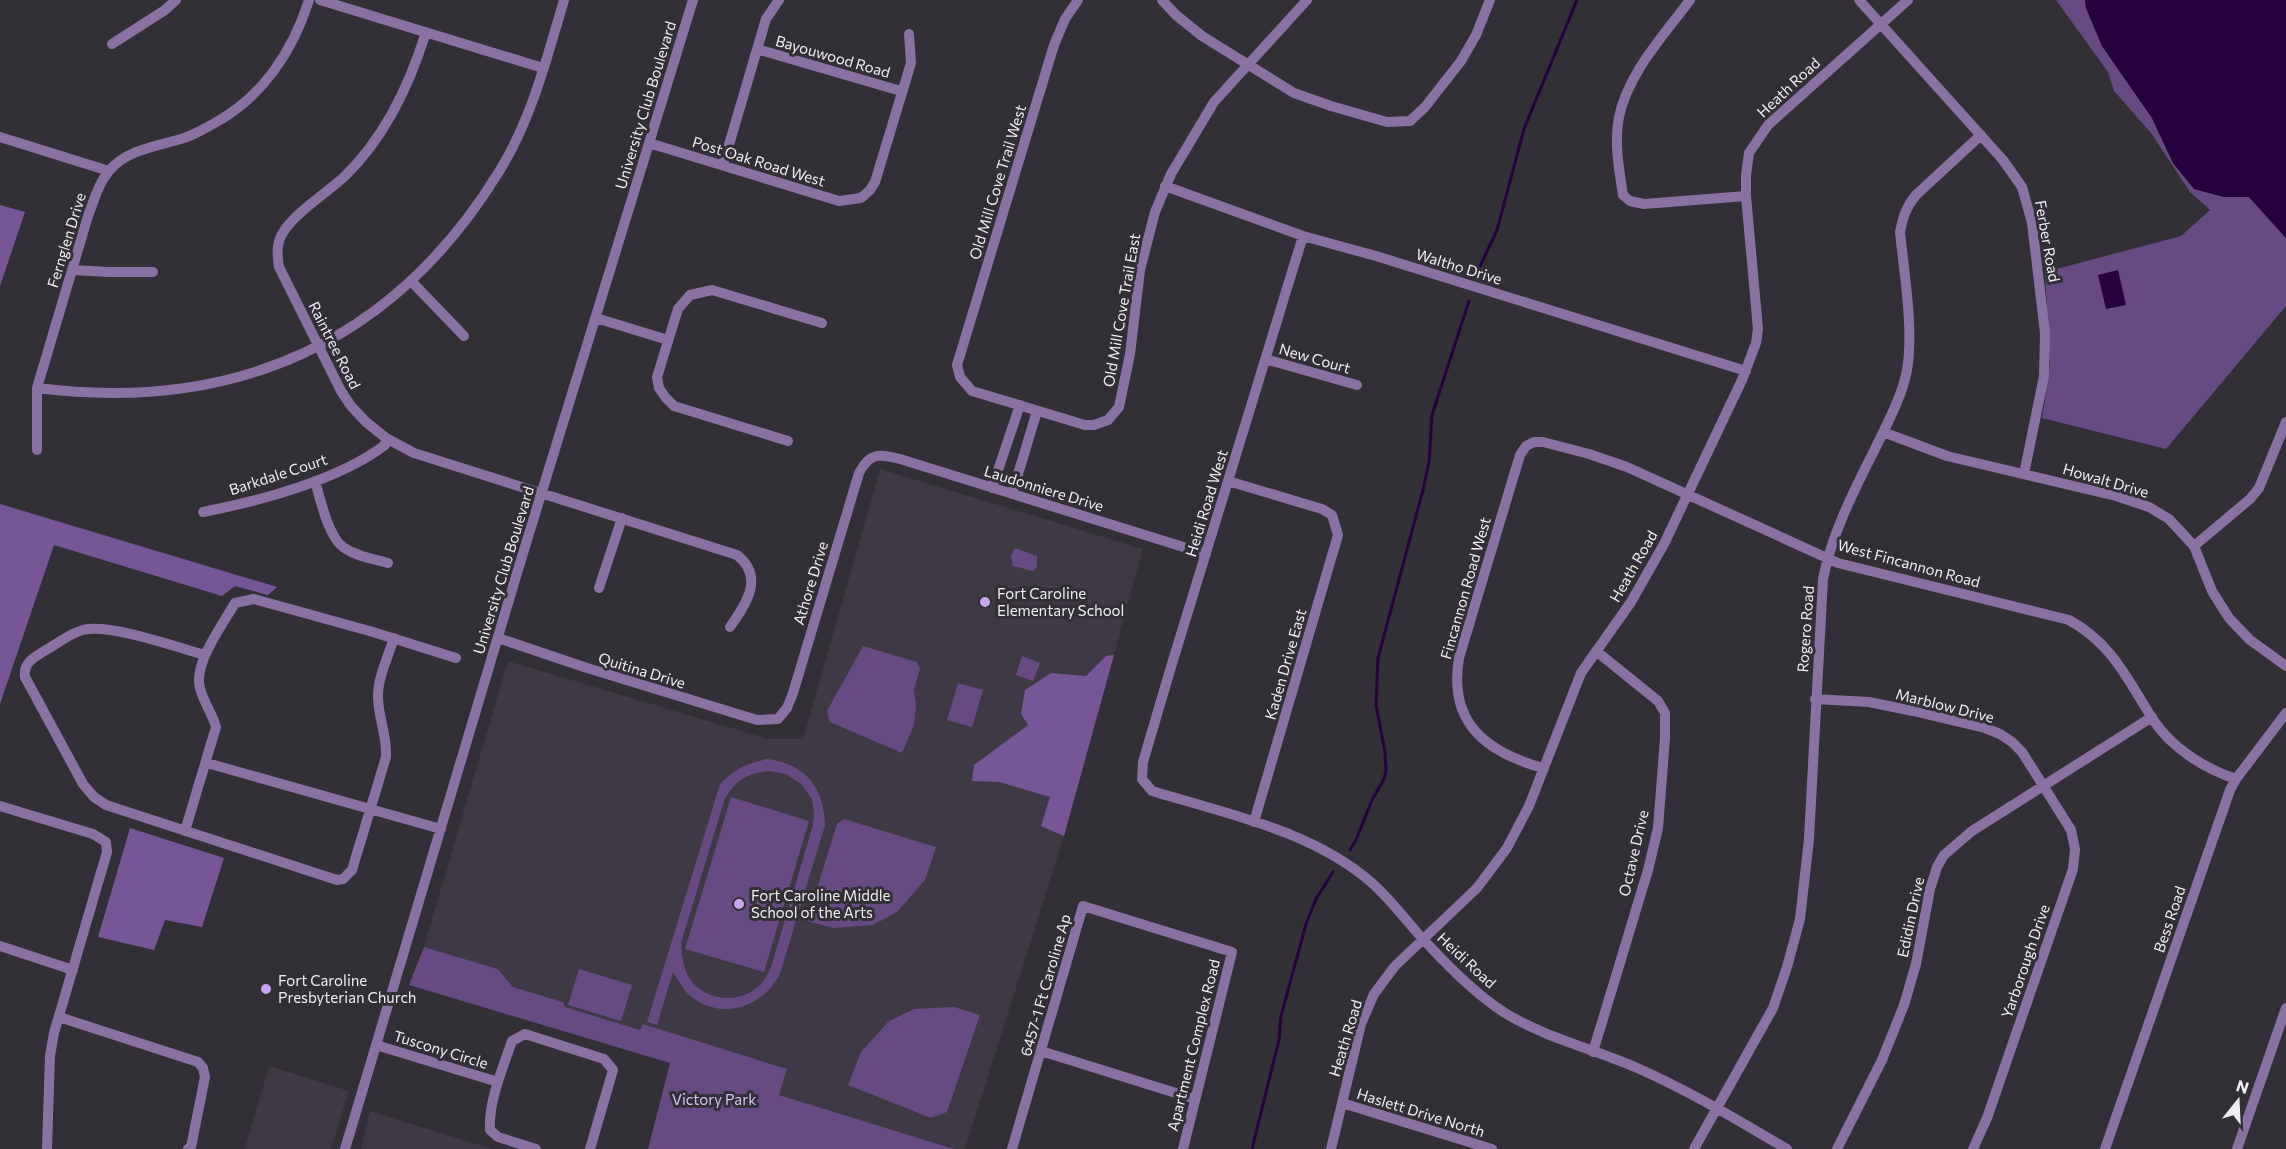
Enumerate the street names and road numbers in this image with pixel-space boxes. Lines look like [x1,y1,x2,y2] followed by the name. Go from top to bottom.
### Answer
[611,19,679,191] street label: University Club Boulevard
[774,31,892,81] street label: Bayouwood Road
[1753,53,1823,121] street label: Heath Road
[965,102,1029,262] street label: Old Mill Cove Trail West
[690,132,828,190] street label: Post Oak Road West
[43,190,89,290] street label: Fernglen Drive
[2032,199,2064,283] street label: Ferber Road
[1099,232,1143,388] street label: Old Mill Cove Trail East
[1414,244,1504,288] street label: Waltho Drive
[305,298,365,392] street label: Raintree Road
[1277,339,1353,377] street label: New Court
[1181,447,1231,559] street label: Heidi Road West
[227,450,329,498] street label: Barkdale Court
[2061,459,2151,501] street label: Howalt Drive
[982,461,1106,515] street label: Laudonniere Drive
[469,484,537,656] street label: University Club Boulevard
[1436,515,1494,661] street label: Fincannon Road West
[1605,527,1661,605] street label: Heath Road
[1836,535,1982,591] street label: West Fincannon Road
[789,539,831,627] street label: Athore Drive
[1793,585,1817,673] street label: Rogero Road
[1261,606,1309,722] street label: Kaden Drive East
[596,648,688,692] street label: Quitina Drive
[1894,684,1996,726] street label: Marblow Drive
[1614,808,1652,898] street label: Octave Drive
[1893,875,1927,959] street label: Edidin Drive
[2149,883,2189,955] street label: Bess Road
[1997,902,2053,1020] street label: Yarborough Drive
[1016,912,1074,1058] street label: 6457-1 Ft Caroline Ap
[1434,928,1500,992] street label: Heidi Road
[1163,957,1223,1133] street label: Apartment Complex Road
[1325,997,1365,1079] street label: Heath Road
[392,1026,491,1072] street label: Tuscony Circle
[1355,1084,1487,1140] street label: Haslett Drive North

